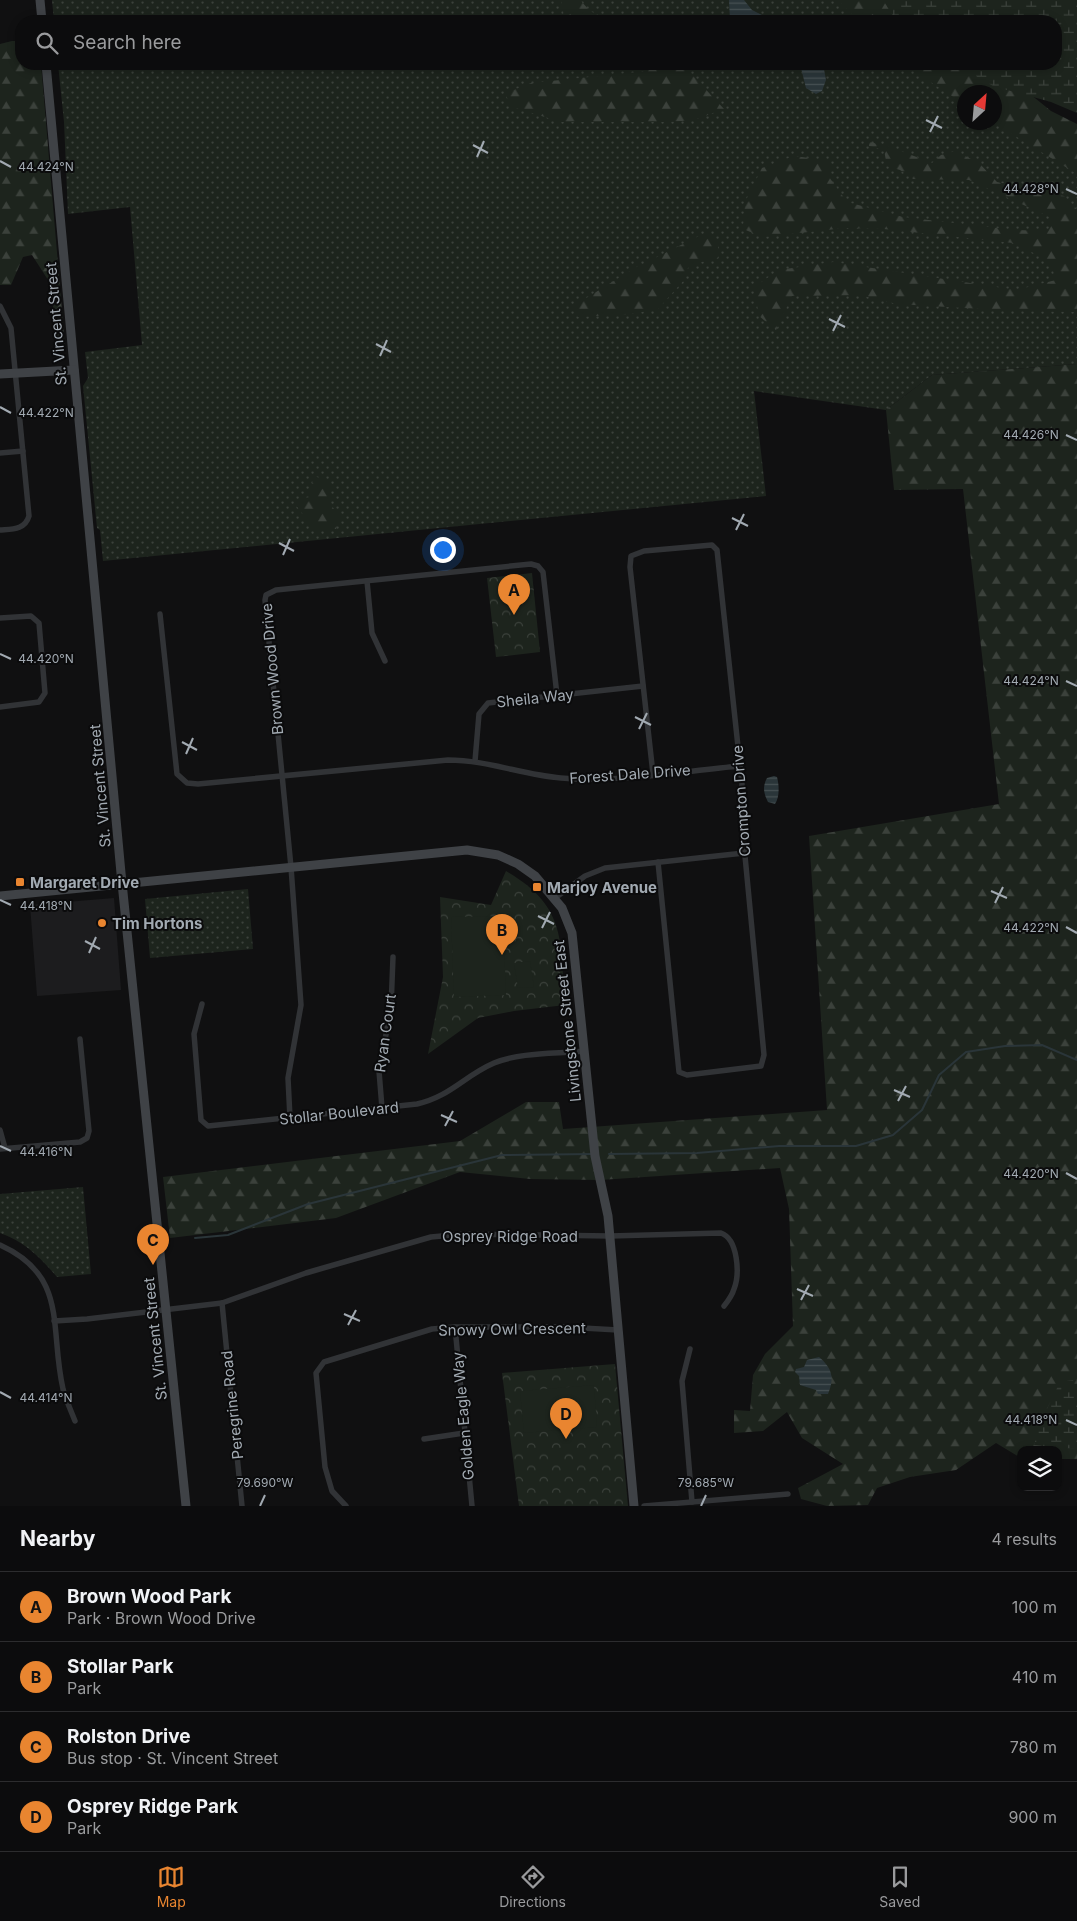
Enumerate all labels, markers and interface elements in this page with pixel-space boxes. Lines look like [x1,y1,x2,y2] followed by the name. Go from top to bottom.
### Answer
[15,15,1062,70] search box
[33,29,61,57] icon: search
[73,31,182,54] text: Search here
[957,85,1002,130] north arrow
[18,159,74,174] text: 44.424°N
[1003,181,1059,196] text: 44.428°N
[41,262,71,386] street label: St. Vincent Street
[18,405,74,420] text: 44.422°N
[1003,427,1059,442] text: 44.426°N
[430,537,456,563] your location
[498,574,530,615] pin: A
[257,602,287,736] street label: Brown Wood Drive
[18,651,74,666] text: 44.420°N
[1003,673,1059,688] text: 44.424°N
[495,684,575,712] street label: Sheila Way
[85,724,115,848] street label: St. Vincent Street
[728,745,754,857] street label: Crompton Drive
[569,760,691,788] street label: Forest Dale Drive
[30,873,139,892] place label: Margaret Drive
[14,876,26,888] marker: Margaret Drive
[547,878,657,897] place label: Marjoy Avenue
[531,881,543,893] marker: Marjoy Avenue
[20,898,72,913] text: 44.418°N
[112,914,202,933] place label: Tim Hortons
[486,914,518,955] pin: B
[96,917,108,929] marker: Tim Hortons
[1003,920,1059,935] text: 44.422°N
[549,939,585,1103] street label: Livingstone Street East
[370,992,400,1073] street label: Ryan Court
[278,1097,400,1129] street label: Stollar Boulevard
[20,1144,72,1159] text: 44.416°N
[1003,1166,1059,1181] text: 44.420°N
[137,1224,169,1265] pin: C
[442,1227,578,1246] street label: Osprey Ridge Road
[139,1276,171,1401] street label: St. Vincent Street
[438,1318,586,1340] street label: Snowy Owl Crescent
[217,1350,247,1460] street label: Peregrine Road
[448,1350,478,1481] street label: Golden Eagle Way
[20,1390,72,1405] text: 44.414°N
[550,1398,582,1439] pin: D
[1005,1412,1057,1427] text: 44.418°N
[1017,1446,1062,1491] map controls
[1017,1446,1062,1491] button: layers
[237,1475,294,1490] text: 79.690°W
[678,1475,734,1490] text: 79.685°W
[20,1526,95,1551] text: Nearby
[992,1529,1057,1549] text: 4 results
[67,1585,231,1608] text: Brown Wood Park
[30,1597,42,1617] text: A
[1012,1597,1057,1617] text: 100 m
[67,1608,256,1628] text: Park · Brown Wood Drive
[67,1655,174,1678] text: Stollar Park
[31,1667,41,1687] text: B
[1012,1667,1057,1687] text: 410 m
[67,1678,101,1698] text: Park
[67,1725,191,1748] text: Rolston Drive
[30,1737,42,1757] text: C
[1010,1737,1057,1757] text: 780 m
[67,1748,278,1768] text: Bus stop · St. Vincent Street
[67,1795,238,1818] text: Osprey Ridge Park
[30,1807,42,1827] text: D
[1008,1807,1057,1827] text: 900 m
[67,1818,101,1838] text: Park
[157,1863,186,1910] tab: Map
[499,1863,566,1910] tab: Directions
[879,1863,920,1910] tab: Saved

